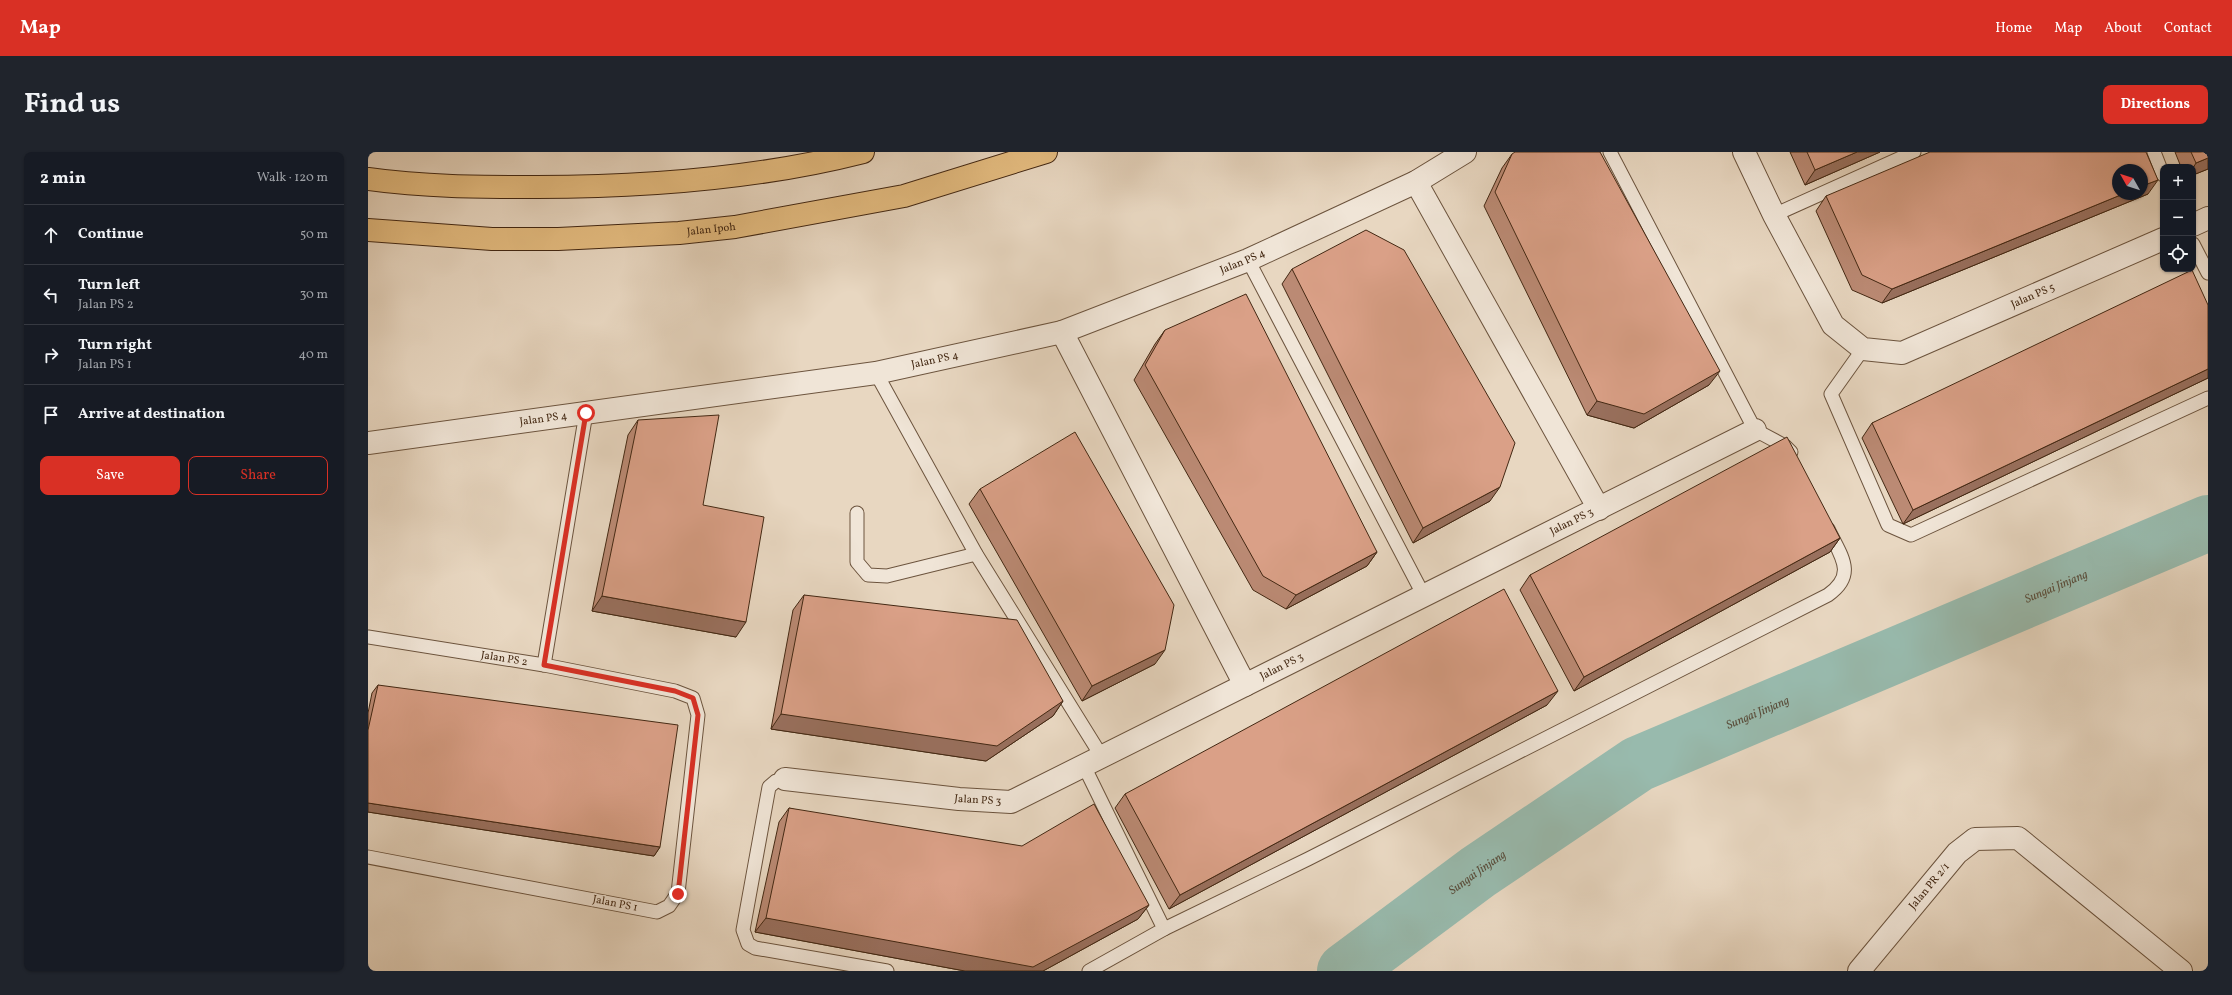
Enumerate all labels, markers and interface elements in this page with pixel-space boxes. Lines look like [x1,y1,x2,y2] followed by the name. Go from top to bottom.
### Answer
[20,15,61,41] text: Map
[1995,19,2032,38] text: Home
[2054,19,2082,38] text: Map
[2104,19,2142,38] text: About
[2164,19,2212,38] text: Contact
[24,85,120,124] text: Find us
[2103,85,2208,124] button: Directions
[2112,164,2148,200] north arrow
[2160,164,2196,272] map controls
[2160,164,2196,200] button: +
[40,167,86,190] text: 2 min
[257,169,328,187] text: Walk · 120 m
[2160,200,2196,236] button: −
[686,219,737,240] street label: Jalan Ipoh
[40,224,62,246] icon: ahead
[78,224,143,245] text: Continue
[300,226,328,244] text: 50 m
[2160,236,2196,272] button: locate
[1218,245,1268,278] street label: Jalan PS 4
[78,275,140,296] text: Turn left
[2008,280,2057,312] street label: Jalan PS 5
[40,284,62,306] icon: left
[300,286,328,304] text: 30 m
[78,296,134,314] text: Jalan PS 2
[78,335,152,356] text: Turn right
[40,344,62,366] icon: right
[299,346,328,364] text: 40 m
[910,347,960,373] street label: Jalan PS 4
[78,356,132,374] text: Jalan PS 1
[40,404,62,426] icon: arrive
[78,404,225,425] text: Arrive at destination
[577,404,595,422] route start
[519,408,569,430] street label: Jalan PS 4
[40,456,180,495] button: Save
[188,456,328,495] button: Share
[1547,504,1596,539] street label: Jalan PS 3
[2022,567,2090,608] water label: Sungai Jinjang
[480,648,529,670] street label: Jalan PS 2
[1257,649,1306,684] street label: Jalan PS 3
[1724,693,1792,734] water label: Sungai Jinjang
[954,791,1002,809] street label: Jalan PS 3
[1446,847,1510,899] water label: Sungai Jinjang
[1905,860,1953,913] street label: Jalan PR 2/1
[669,885,687,903] route end
[591,892,639,916] street label: Jalan PS 1

